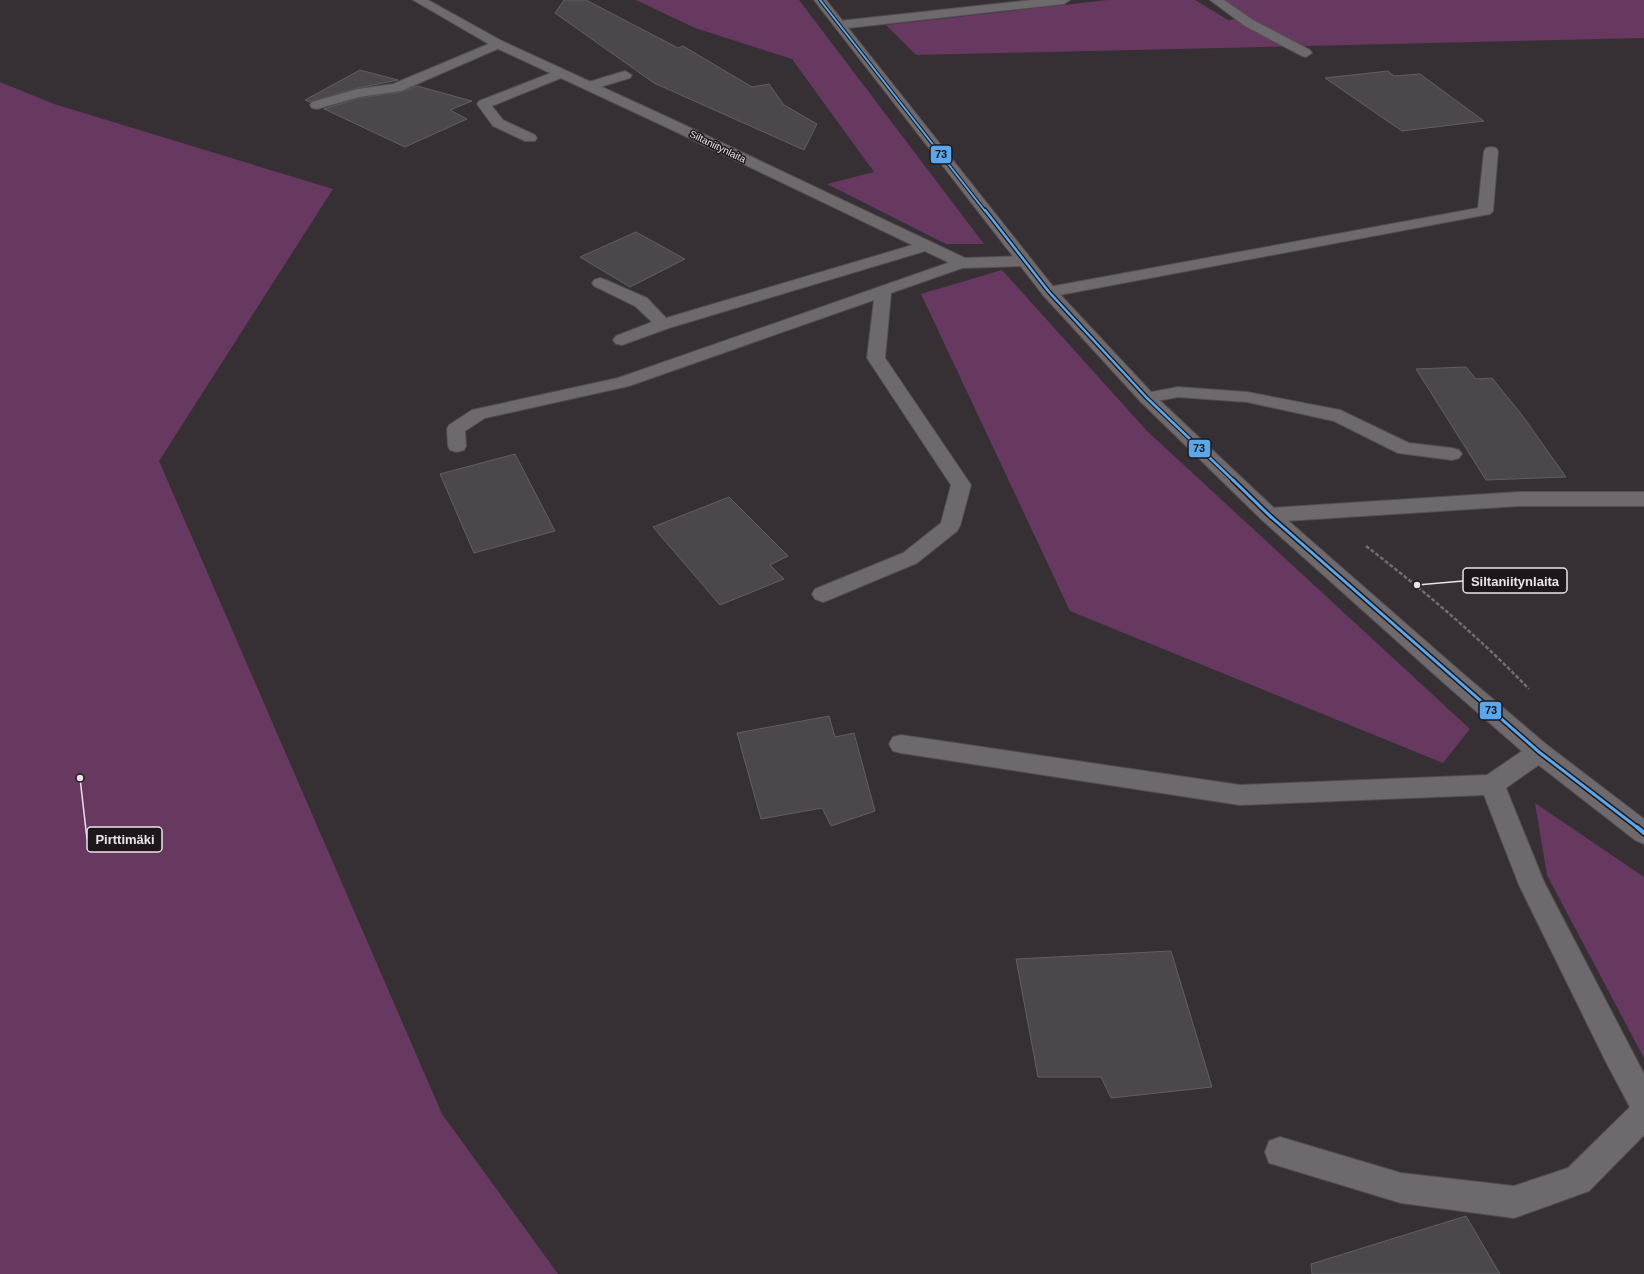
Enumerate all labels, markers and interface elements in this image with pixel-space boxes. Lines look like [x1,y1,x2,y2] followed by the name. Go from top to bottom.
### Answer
[688,128,748,165] street label: Siltaniitynlaita
[930,145,952,164] line badge: 73
[935,148,947,160] text: 73
[1188,439,1211,458] line badge: 73
[1193,442,1205,454] text: 73
[1463,568,1567,593] callout: Siltaniitynlaita
[1471,574,1560,589] text: Siltaniitynlaita
[1479,701,1502,720] line badge: 73
[1485,704,1497,716] text: 73
[87,827,162,852] callout: Pirttimäki
[95,832,155,847] text: Pirttimäki

